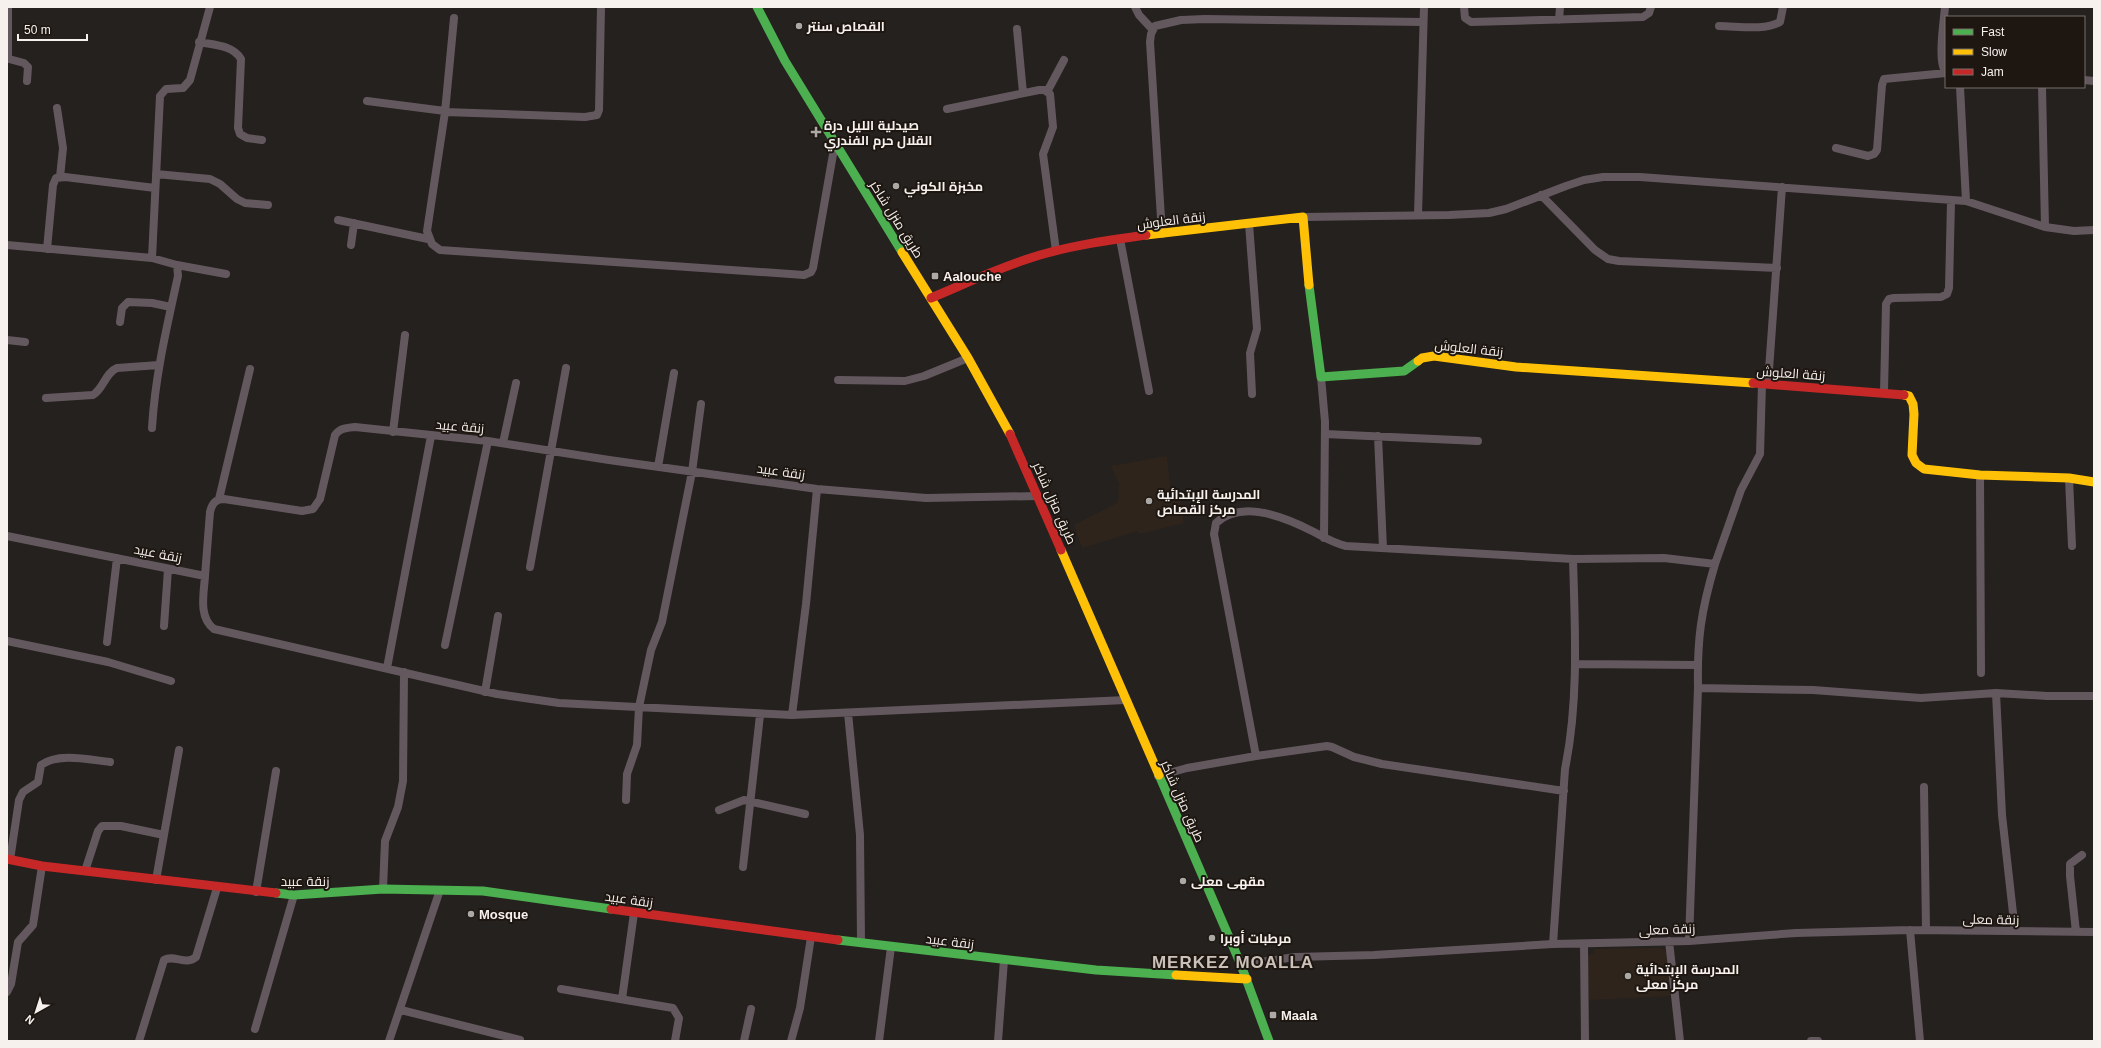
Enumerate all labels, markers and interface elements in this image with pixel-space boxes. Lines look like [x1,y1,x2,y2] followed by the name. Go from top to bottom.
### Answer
[18,16,87,42] scale bar
[1945,16,2085,88] legend
[806,19,885,34] place label: القصاص سنتر
[794,21,804,31] marker: القصاص سنتر
[24,23,51,37] text: 50 m
[1981,25,2005,39] text: Fast
[1981,45,2007,59] text: Slow
[1981,65,2004,79] text: Jam
[824,118,932,152] place label: صيدلية الليل درة القلال حرم الفندري
[811,127,821,137] marker: صيدلية الليل درة القلال حرم الفندري
[865,177,926,261] street label: طريق منزل شاكر
[904,179,983,198] place label: مخبزة الكوني
[891,181,901,191] marker: مخبزة الكوني
[1136,209,1206,232] street label: زنقة العلوش
[943,269,1002,284] place label: Aalouche
[930,271,940,281] marker: Aalouche
[1434,337,1504,360] street label: زنقة العلوش
[1756,364,1826,383] street label: زنقة العلوش
[435,417,485,436] street label: زنقة عبيد
[1028,459,1079,547] street label: طريق منزل شاكر
[756,461,806,482] street label: زنقة عبيد
[1157,487,1260,517] place label: المدرسة الإبتدائية مركز القصاص
[1144,496,1154,506] marker: المدرسة الإبتدائية مركز القصاص
[133,541,183,565] street label: زنقة عبيد
[1156,757,1207,845] street label: طريق منزل شاكر
[281,874,329,889] street label: زنقة عبيد
[1191,874,1265,890] place label: مقهى معلى
[1178,876,1188,886] marker: مقهى معلى
[604,889,654,910] street label: زنقة عبيد
[479,907,528,922] place label: Mosque
[466,909,476,919] marker: Mosque
[1963,912,2019,927] street label: زنقة معلى
[1638,921,1696,938] street label: زنقة معلى
[1220,930,1291,947] place label: مرطبات أوبرا
[925,931,975,952] street label: زنقة عبيد
[1207,933,1217,943] marker: مرطبات أوبرا
[1152,953,1314,972] district label: MERKEZ MOALLA
[1636,962,1739,992] place label: المدرسة الإبتدائية مركز معلى
[1623,971,1633,981] marker: المدرسة الإبتدائية مركز معلى
[16,992,56,1032] north arrow
[1281,1008,1318,1023] place label: Maala
[1268,1010,1278,1020] marker: Maala
[23,1013,37,1027] text: N

